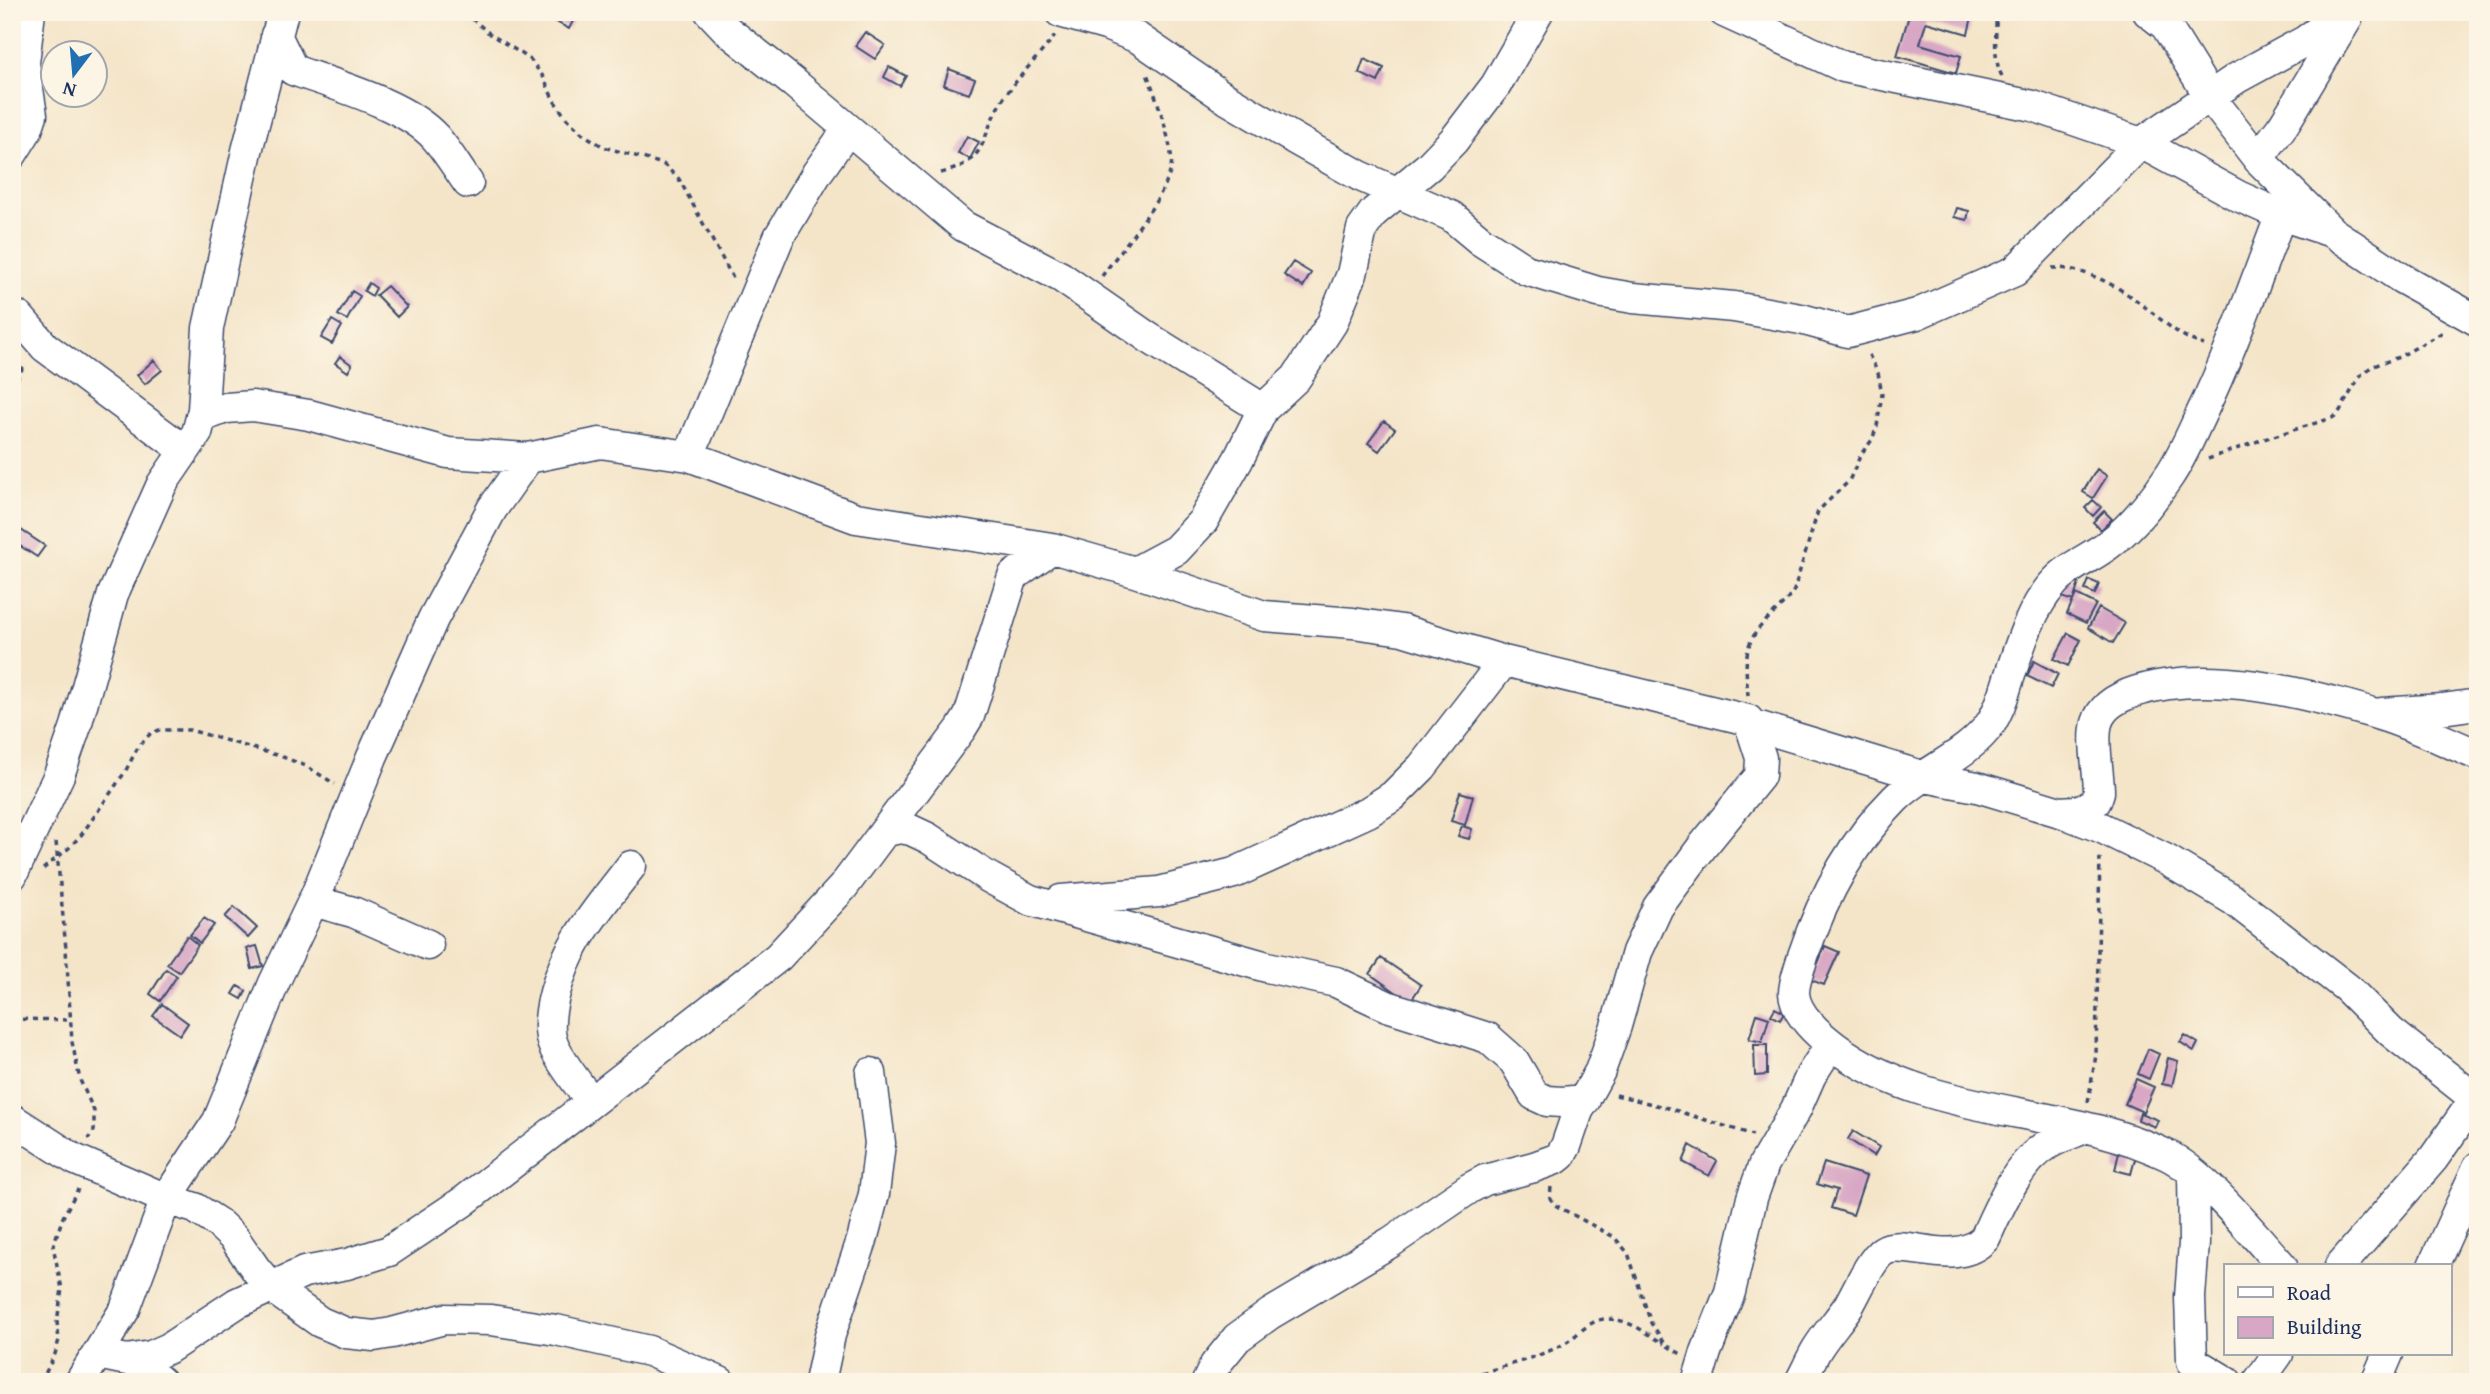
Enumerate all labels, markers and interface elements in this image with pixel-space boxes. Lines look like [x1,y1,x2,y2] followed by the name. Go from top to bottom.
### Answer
[38,38,108,108] north arrow
[59,75,79,106] text: N
[2224,1264,2452,1356] legend
[2287,1277,2332,1308] text: Road
[2287,1311,2362,1342] text: Building

